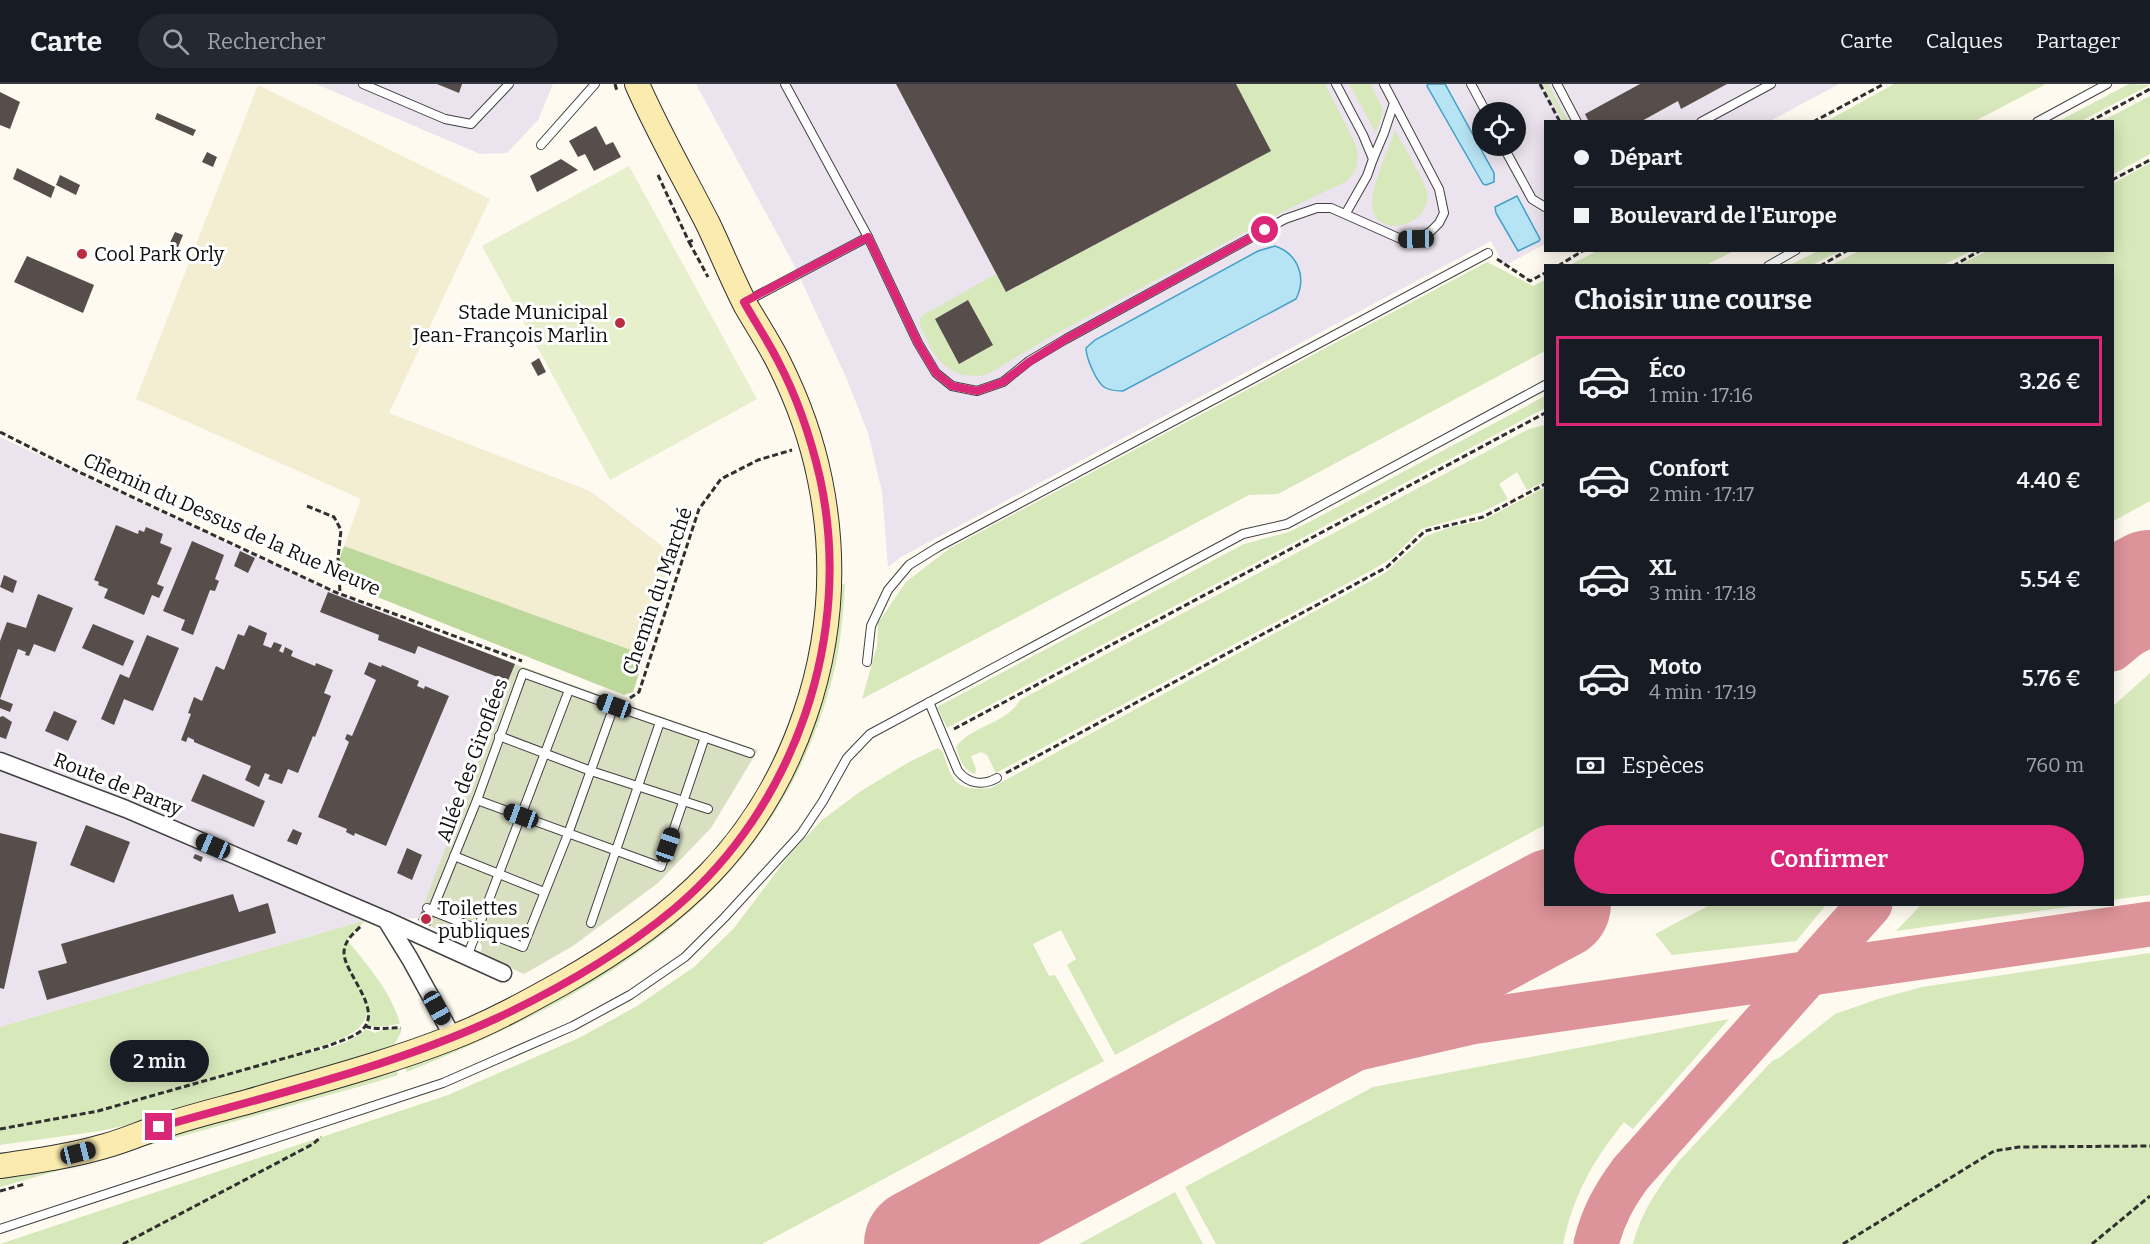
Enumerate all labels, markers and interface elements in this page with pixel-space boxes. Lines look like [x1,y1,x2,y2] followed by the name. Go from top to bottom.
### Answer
[138,14,558,68] search box
[30,25,102,58] text: Carte
[159,25,192,58] icon: search
[207,28,325,55] text: Rechercher
[1840,28,1893,54] text: Carte
[1926,28,2003,54] text: Calques
[2036,28,2120,54] text: Partager
[1472,102,1526,156] map controls
[1472,102,1526,156] button: locate
[1610,144,1682,171] text: Départ
[1610,202,1837,229] text: Boulevard de l'Europe
[1251,216,1278,243] route start
[1398,230,1434,248] car
[94,242,225,266] place label: Cool Park Orly
[75,247,89,261] marker: Cool Park Orly
[1574,284,1812,316] text: Choisir une course
[412,300,608,347] place label: Stade Municipal Jean-François Marlin
[613,316,627,330] marker: Stade Municipal Jean-François Marlin
[1577,354,1631,408] icon: car
[1649,356,1686,383] text: Éco
[2019,368,2081,395] text: 3.26 €
[1649,383,1753,407] text: 1 min · 17:16
[80,447,384,601] street label: Chemin du Dessus de la Rue Neuve
[1577,453,1631,507] icon: car
[1649,455,1729,482] text: Confort
[2016,467,2081,494] text: 4.40 €
[1649,482,1754,506] text: 2 min · 17:17
[617,504,697,678] street label: Chemin du Marché
[1577,552,1631,606] icon: car
[1649,554,1676,581] text: XL
[2020,566,2081,593] text: 5.54 €
[1649,581,1757,605] text: 3 min · 17:18
[1577,651,1631,705] icon: car
[1649,653,1702,680] text: Moto
[2022,665,2081,692] text: 5.76 €
[431,675,513,845] street label: Allée des Giroflées
[1649,680,1757,704] text: 4 min · 17:19
[594,691,634,721] car
[50,747,186,821] street label: Route de Paray
[1574,749,1607,782] icon: cash
[1622,752,1704,779] text: Espèces
[2027,753,2084,777] text: 760 m
[501,801,541,831] car
[654,825,682,865] car
[1574,825,2084,894] button: Confirmer
[193,831,233,861] car
[438,896,530,943] place label: Toilettes publiques
[419,912,433,926] marker: Toilettes publiques
[420,988,454,1028] car
[110,1040,208,1082] callout: 2 min
[133,1049,186,1073] text: 2 min
[145,1113,172,1140] route end
[58,1140,98,1166] car

